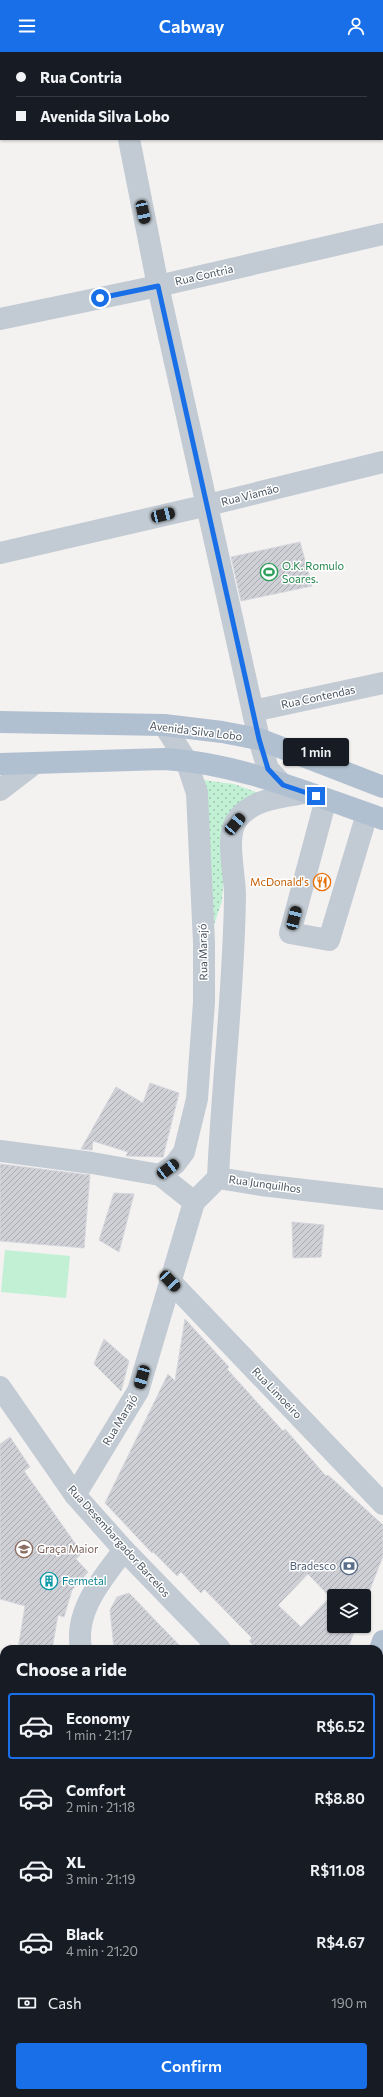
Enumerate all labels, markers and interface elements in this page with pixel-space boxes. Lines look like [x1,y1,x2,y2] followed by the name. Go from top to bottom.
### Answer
[16,15,38,37] icon: menu
[159,15,224,37] text: Cabway
[345,15,367,37] icon: person
[40,68,122,86] text: Rua Contria
[40,107,170,125] text: Avenida Silva Lobo
[135,199,151,225] car
[174,262,234,288] street label: Rua Contria
[91,289,109,307] route start
[220,481,281,508] street label: Rua Viamão
[150,506,176,524] car
[282,559,344,585] place label: O.K. Romulo Soares.
[259,562,279,582] sports icon: O.K. Romulo Soares.
[280,682,356,711] street label: Rua Contendas
[149,718,244,743] street label: Avenida Silva Lobo
[283,738,349,766] callout: 1 min
[301,744,331,760] text: 1 min
[307,787,325,805] route end
[223,811,247,837] car
[312,872,332,892] restaurant icon: McDonald's
[250,875,309,888] place label: McDonald's
[285,905,303,931] car
[195,923,209,981] street label: Rua Marajó
[155,1157,181,1181] car
[228,1172,302,1196] street label: Rua Junquilhos
[157,1268,183,1294] car
[133,1364,151,1390] car
[250,1364,305,1421] street label: Rua Limoeiro
[99,1392,140,1447] street label: Rua Marajó
[66,1482,173,1599] street label: Rua Desembargador Barcelos
[14,1539,34,1559] school or university icon: Graça Maior
[37,1542,99,1555] place label: Graça Maior
[339,1556,359,1576] bank icon: Bradesco
[290,1559,336,1572] place label: Bradesco
[39,1571,59,1591] building icon: Fermetal
[62,1574,107,1587] place label: Fermetal
[327,1589,371,1633] map controls
[327,1589,371,1633] button: layers
[16,1658,127,1680] text: Choose a ride
[18,1708,54,1744] icon: car
[66,1709,130,1727] text: Economy
[316,1717,365,1735] text: R$6.52
[66,1727,132,1743] text: 1 min · 21:17
[18,1780,54,1816] icon: car
[66,1781,126,1799] text: Comfort
[314,1789,365,1807] text: R$8.80
[66,1799,135,1815] text: 2 min · 21:18
[18,1852,54,1888] icon: car
[66,1853,85,1871] text: XL
[310,1861,365,1879] text: R$11.08
[66,1871,135,1887] text: 3 min · 21:19
[18,1924,54,1960] icon: car
[66,1925,104,1943] text: Black
[316,1933,365,1951] text: R$4.67
[66,1943,138,1959] text: 4 min · 21:20
[16,1992,38,2014] icon: cash
[48,1994,82,2012] text: Cash
[331,1995,367,2011] text: 190 m
[16,2043,367,2089] button: Confirm

